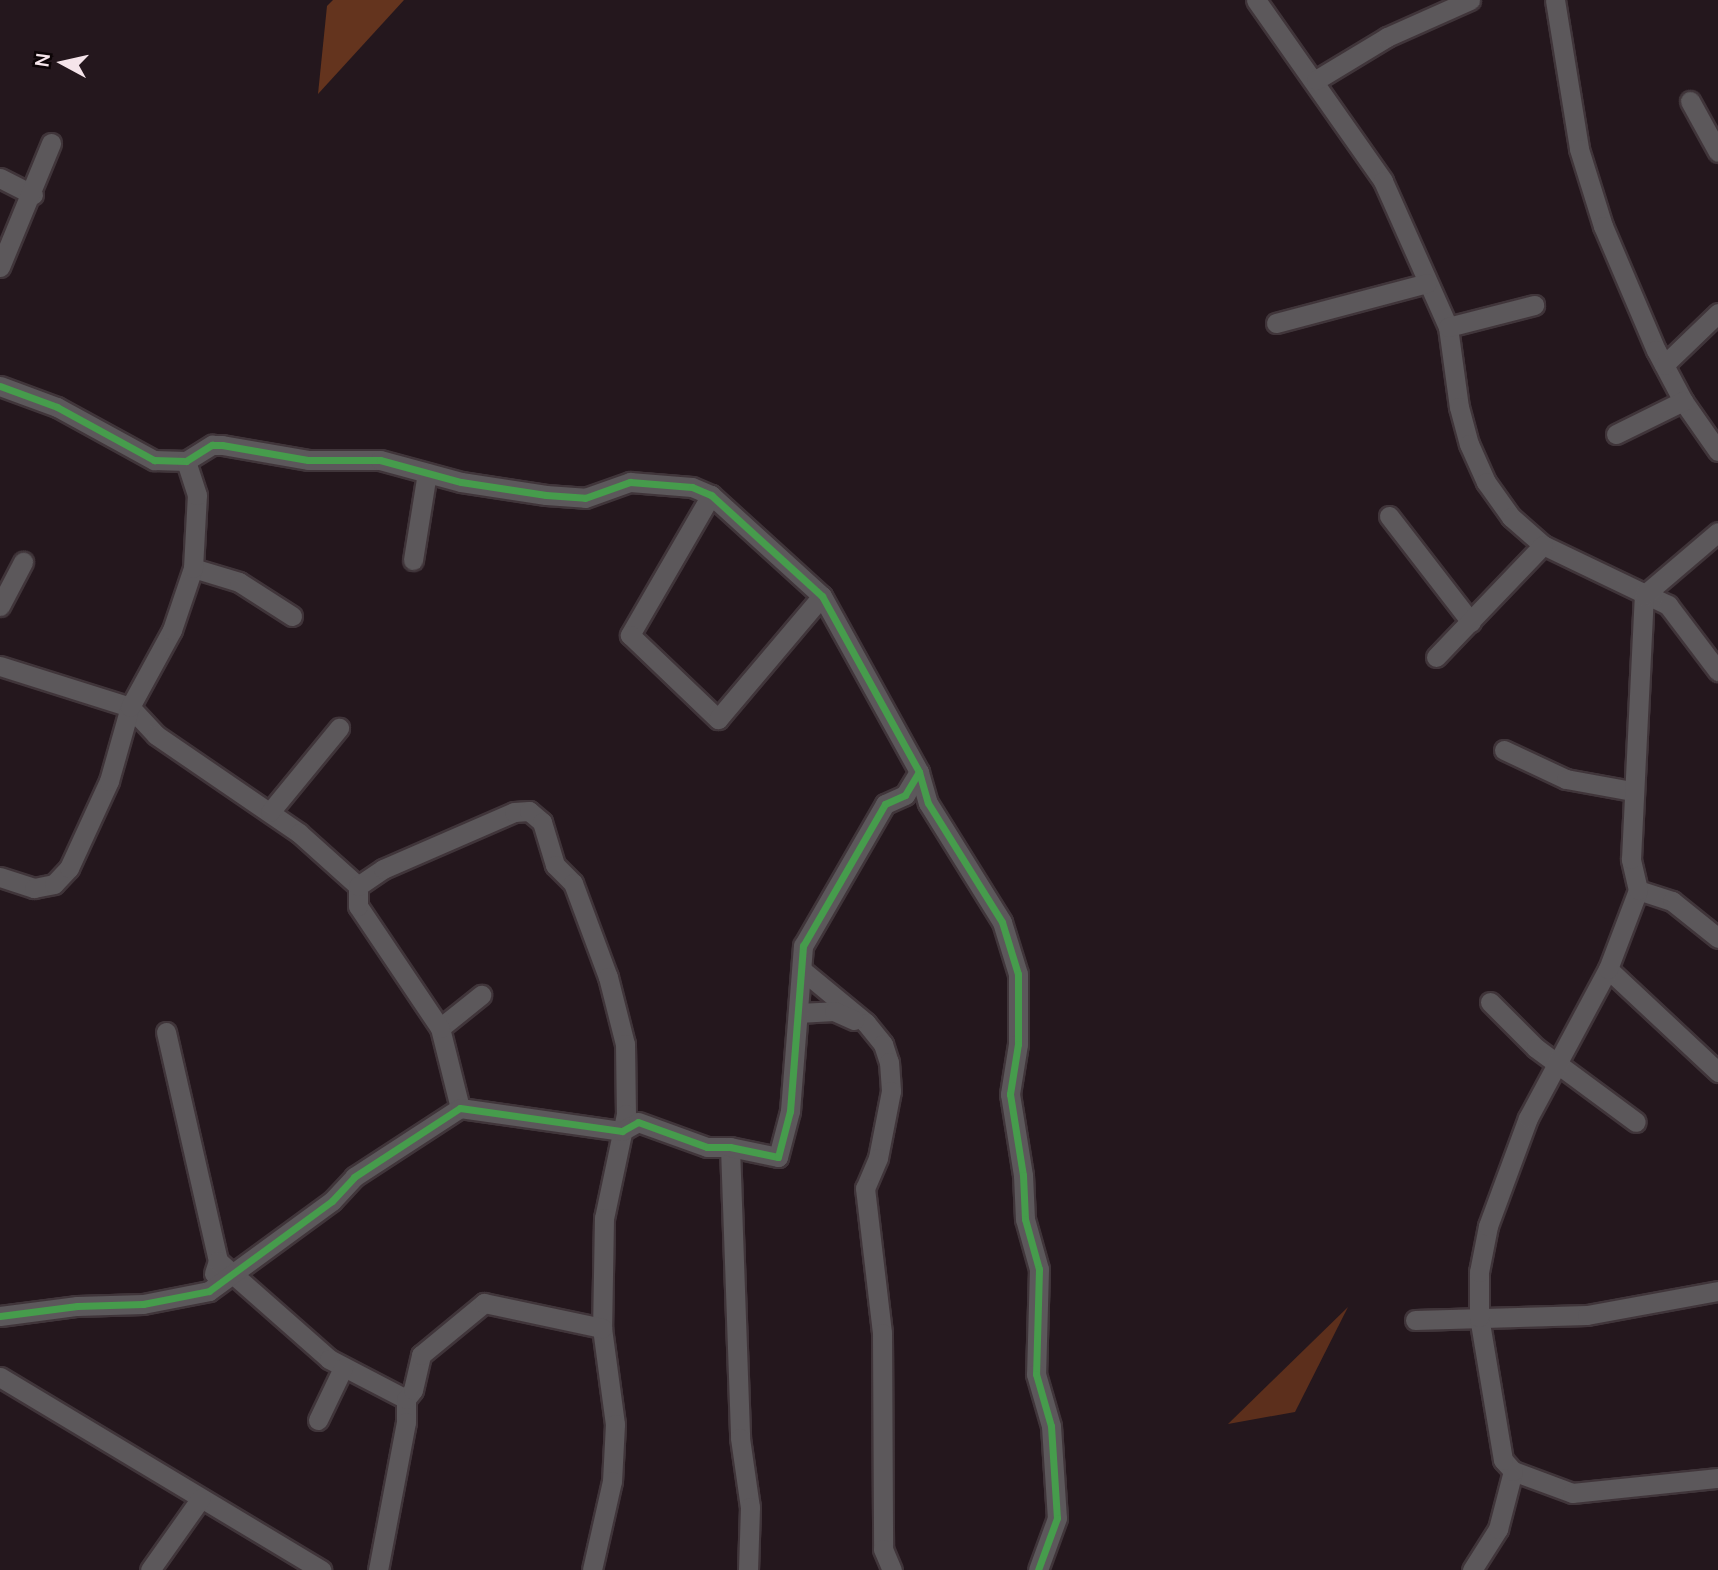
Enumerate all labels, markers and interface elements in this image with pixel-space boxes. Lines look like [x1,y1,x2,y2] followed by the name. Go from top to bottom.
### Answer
[28,28,98,98] north arrow
[28,52,56,69] text: N

